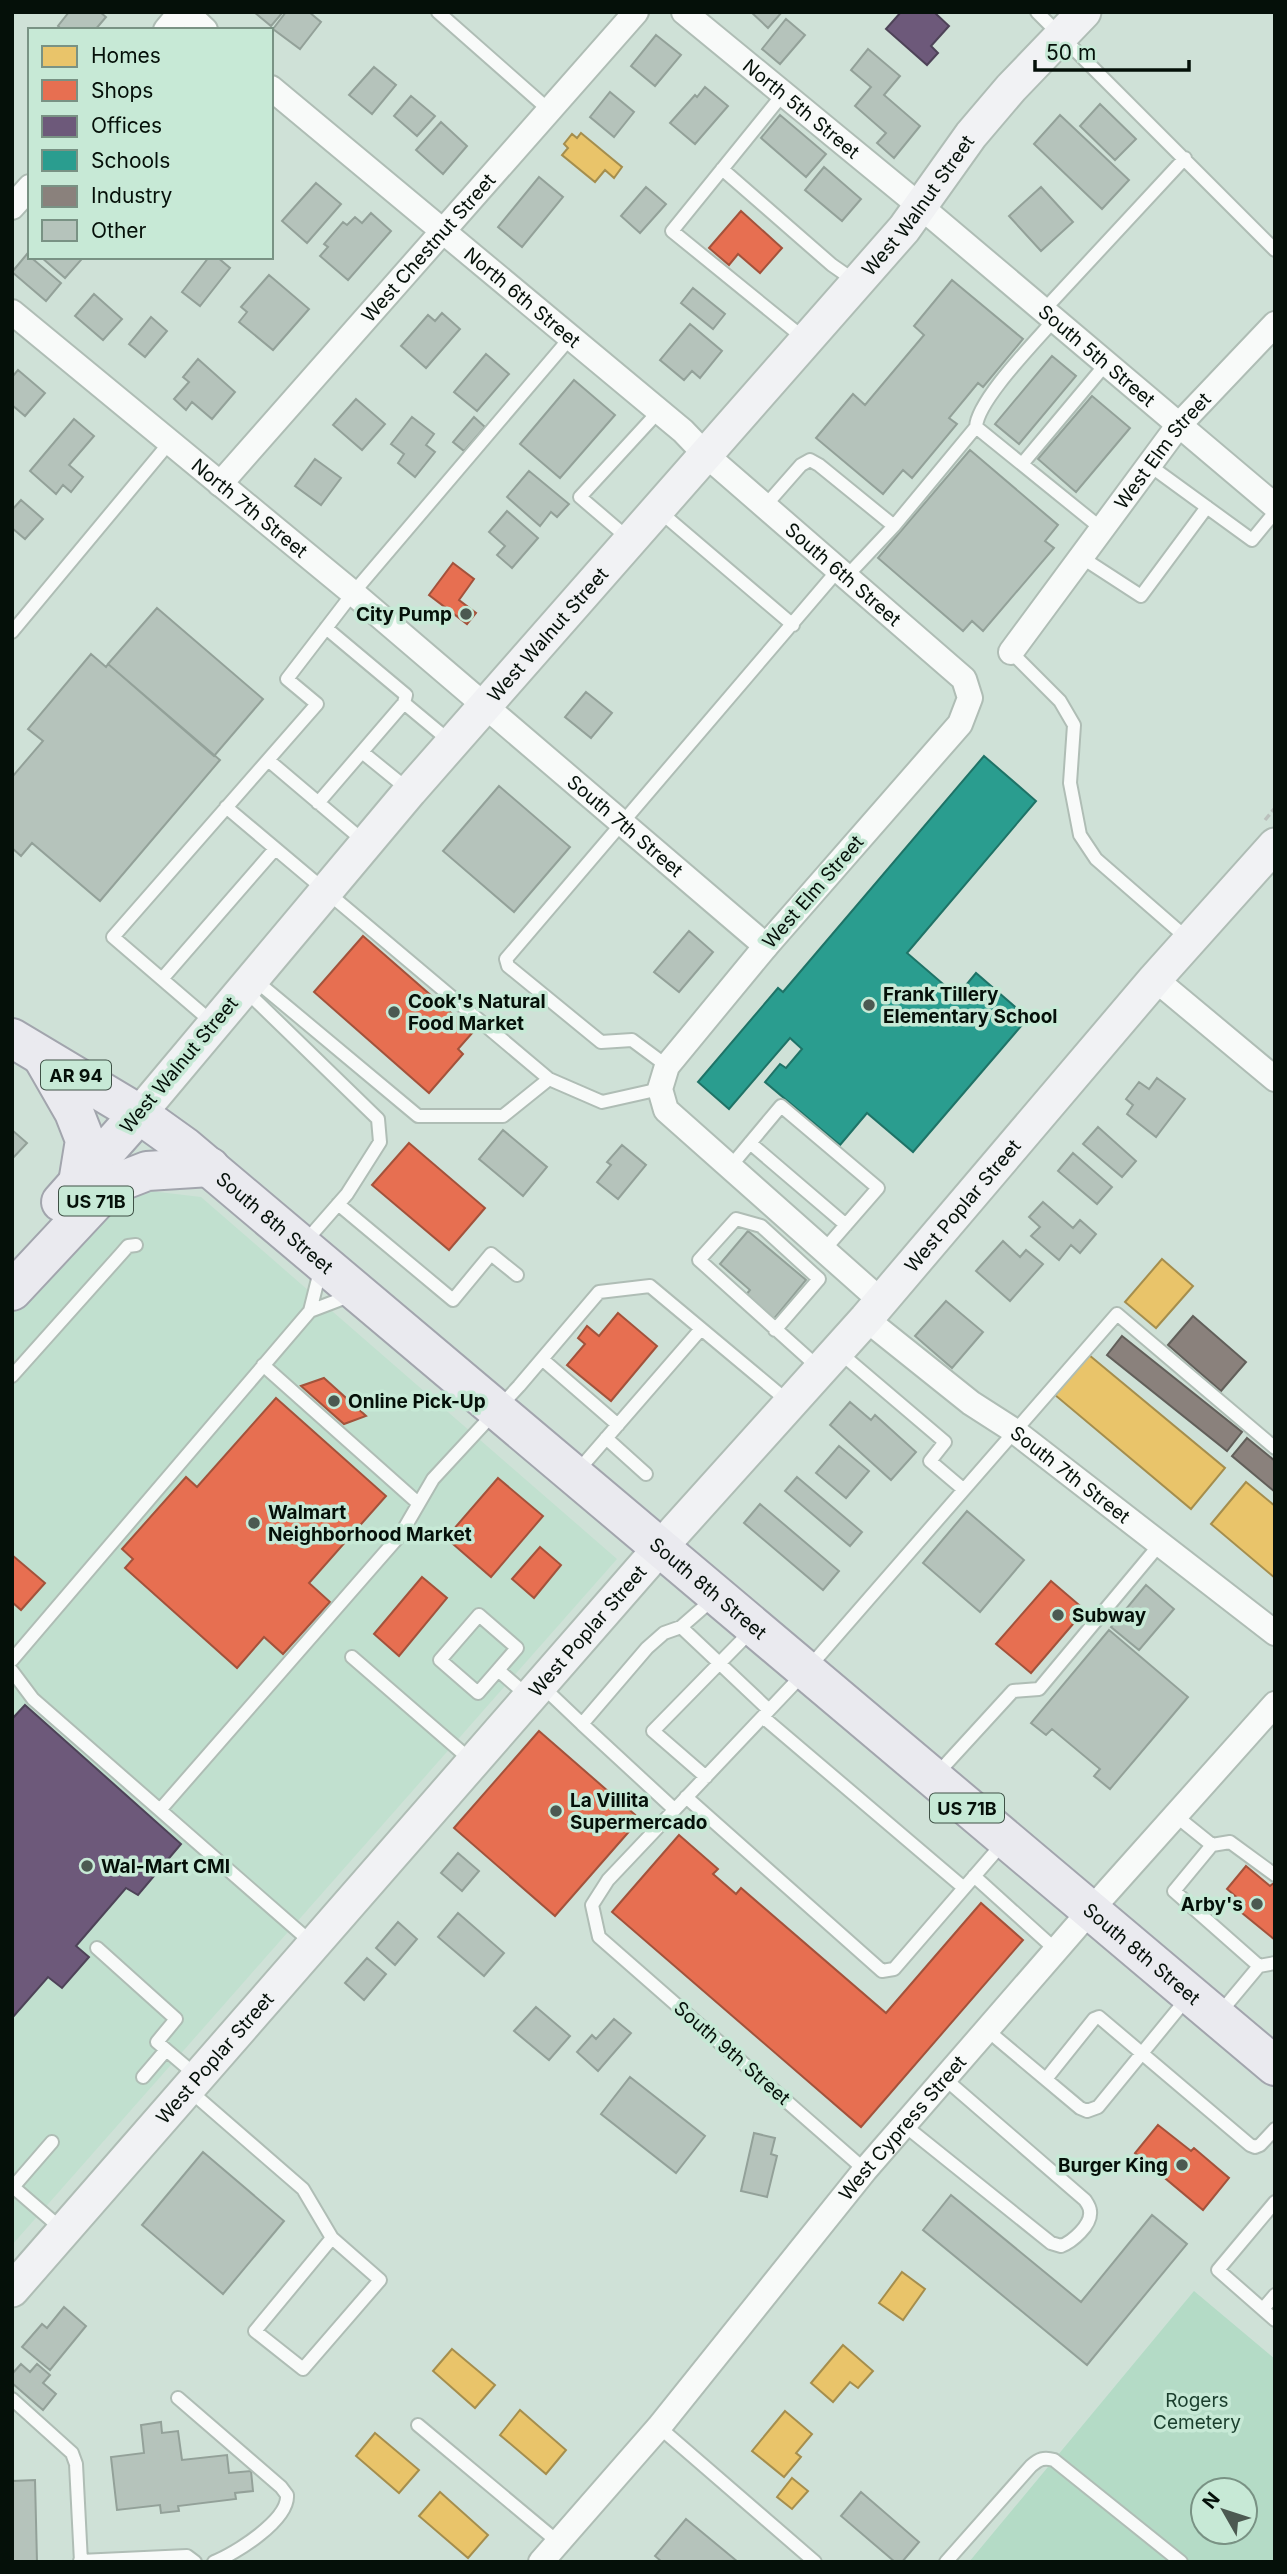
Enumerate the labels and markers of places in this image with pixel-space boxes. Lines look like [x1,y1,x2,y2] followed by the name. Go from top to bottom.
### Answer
[356,603,452,626] place label: City Pump
[458,606,474,622] marker: City Pump
[883,983,1057,1028] place label: Frank Tillery Elementary School
[408,990,546,1035] place label: Cook's Natural Food Market
[861,997,877,1013] marker: Frank Tillery Elementary School
[386,1004,402,1020] marker: Cook's Natural Food Market
[348,1390,486,1413] place label: Online Pick-Up
[326,1393,342,1409] marker: Online Pick-Up
[268,1501,472,1546] place label: Walmart Neighborhood Market
[246,1515,262,1531] marker: Walmart Neighborhood Market
[1072,1604,1147,1627] place label: Subway
[1050,1607,1066,1623] marker: Subway
[570,1789,707,1834] place label: La Villita Supermercado
[548,1803,564,1819] marker: La Villita Supermercado
[101,1855,230,1878] place label: Wal-Mart CMI
[79,1858,95,1874] marker: Wal-Mart CMI
[1181,1893,1243,1916] place label: Arby's
[1249,1896,1265,1912] marker: Arby's
[1058,2154,1168,2177] place label: Burger King
[1174,2157,1190,2173] marker: Burger King

